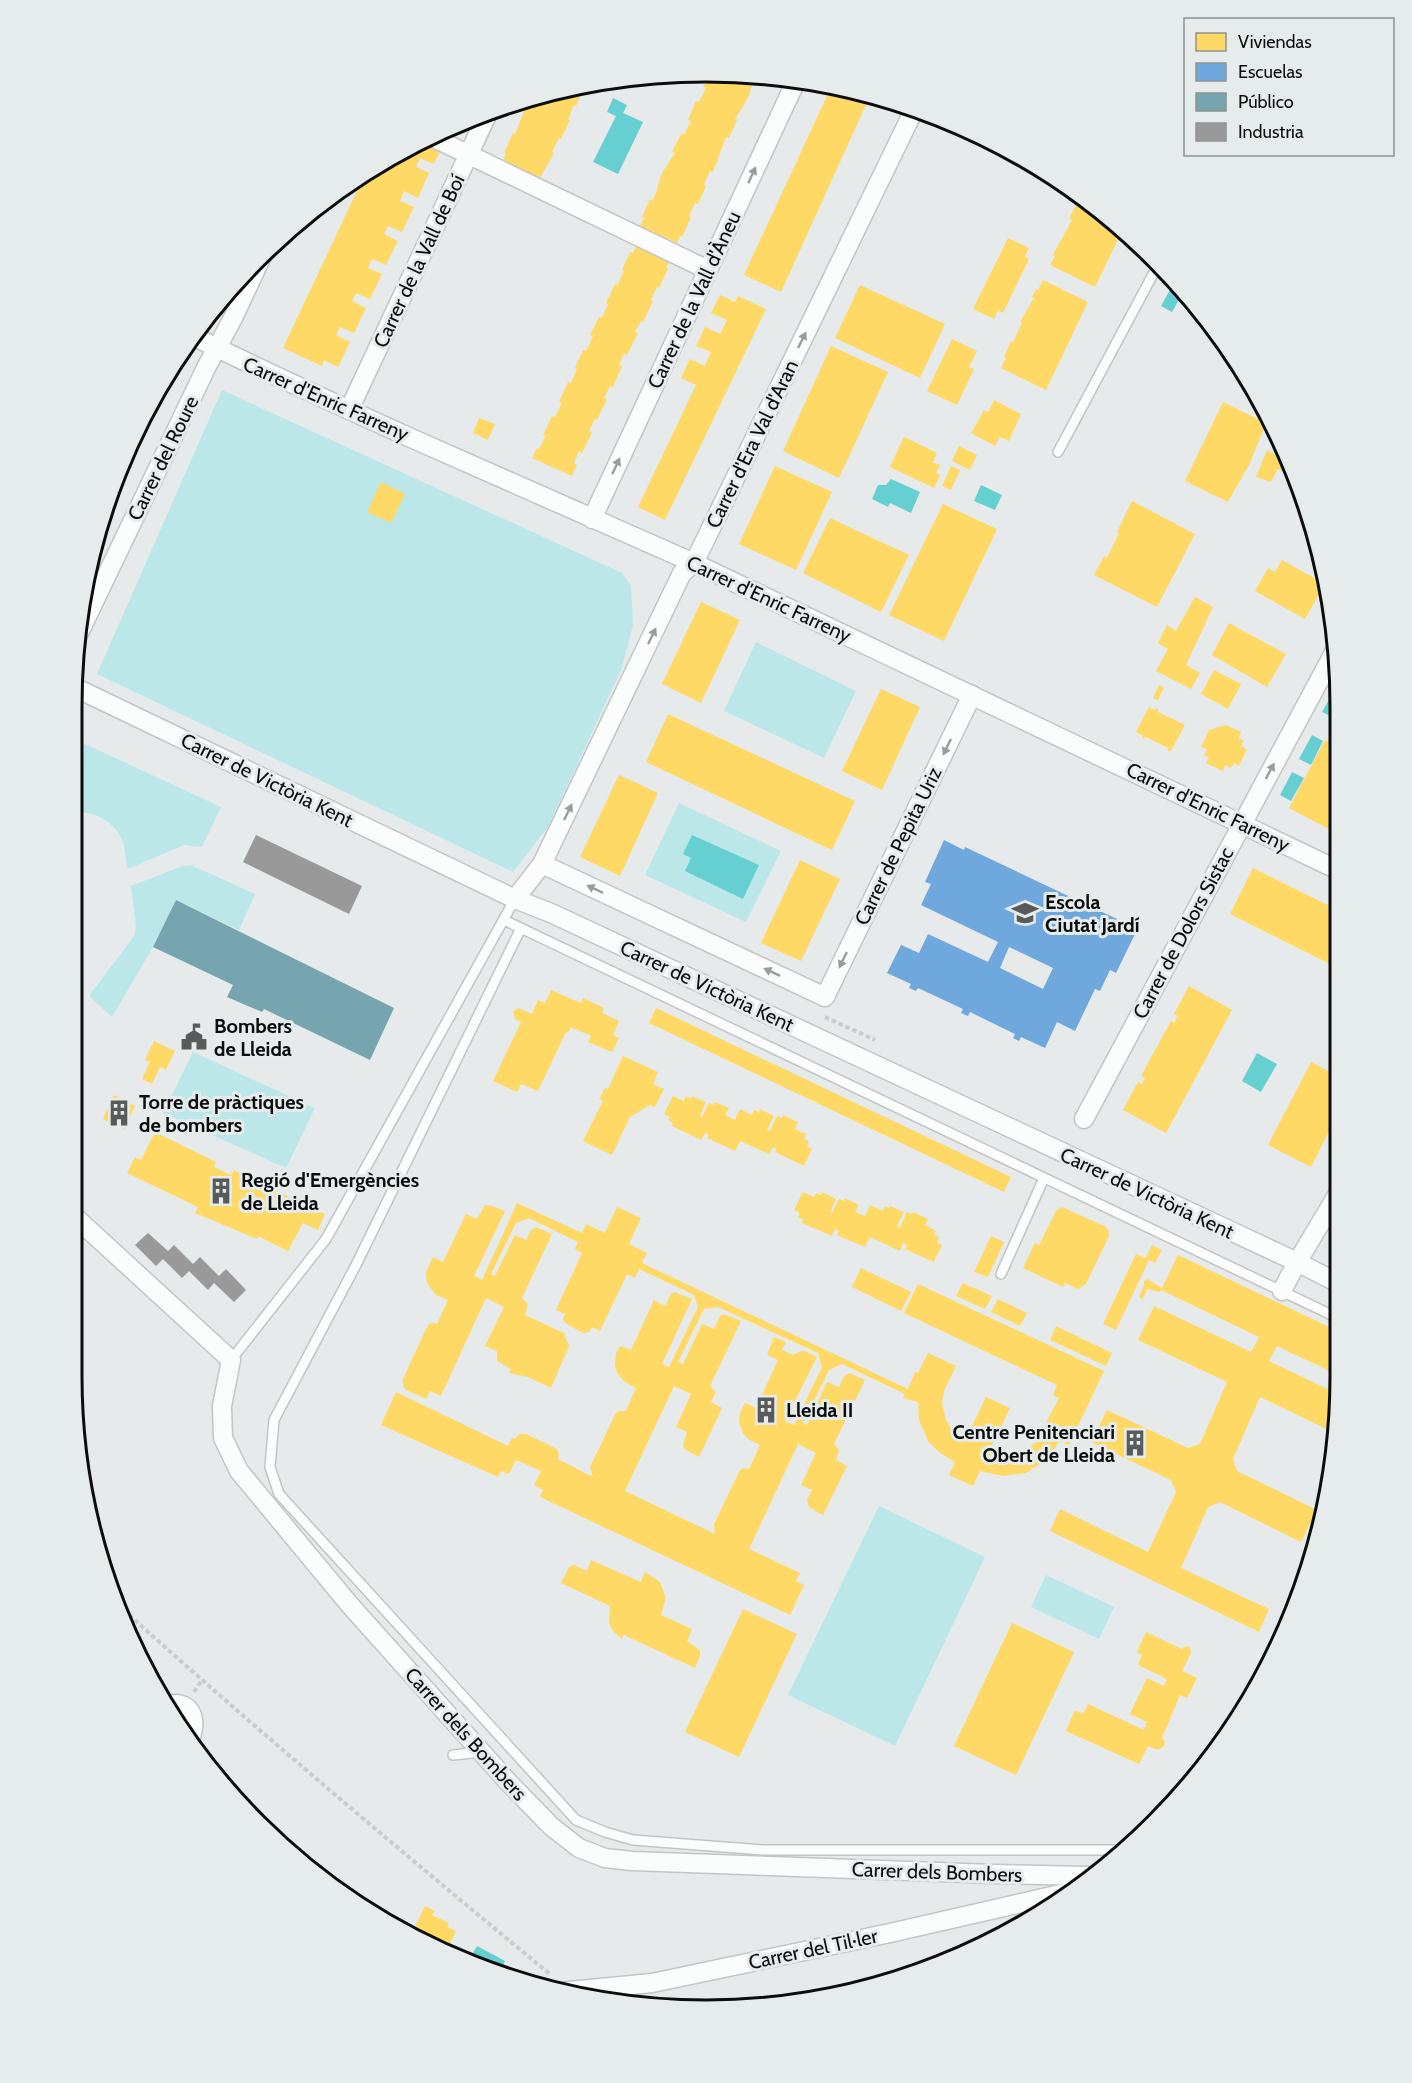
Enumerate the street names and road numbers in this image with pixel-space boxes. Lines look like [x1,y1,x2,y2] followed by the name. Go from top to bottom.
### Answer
[368,171,470,351] street label: Carrer de la Vall de Boí
[642,208,746,392] street label: Carrer de la Vall d'Àneu
[240,352,412,446] street label: Carrer d'Enric Farreny
[701,356,803,532] street label: Carrer d'Era Val d'Aran
[123,392,203,524] street label: Carrer del Roure
[683,550,855,648] street label: Carrer d'Enric Farreny
[177,728,357,832] street label: Carrer de Victòria Kent
[1122,757,1294,857] street label: Carrer d'Enric Farreny
[849,763,947,929] street label: Carrer de Pepita Uriz
[1128,843,1238,1023] street label: Carrer de Dolors Sistac
[616,935,798,1037] street label: Carrer de Victòria Kent
[1056,1142,1238,1244] street label: Carrer de Victòria Kent
[400,1663,532,1805] street label: Carrer dels Bombers
[851,1857,1023,1887] street label: Carrer dels Bombers
[746,1923,880,1974] street label: Carrer del Til·ler

